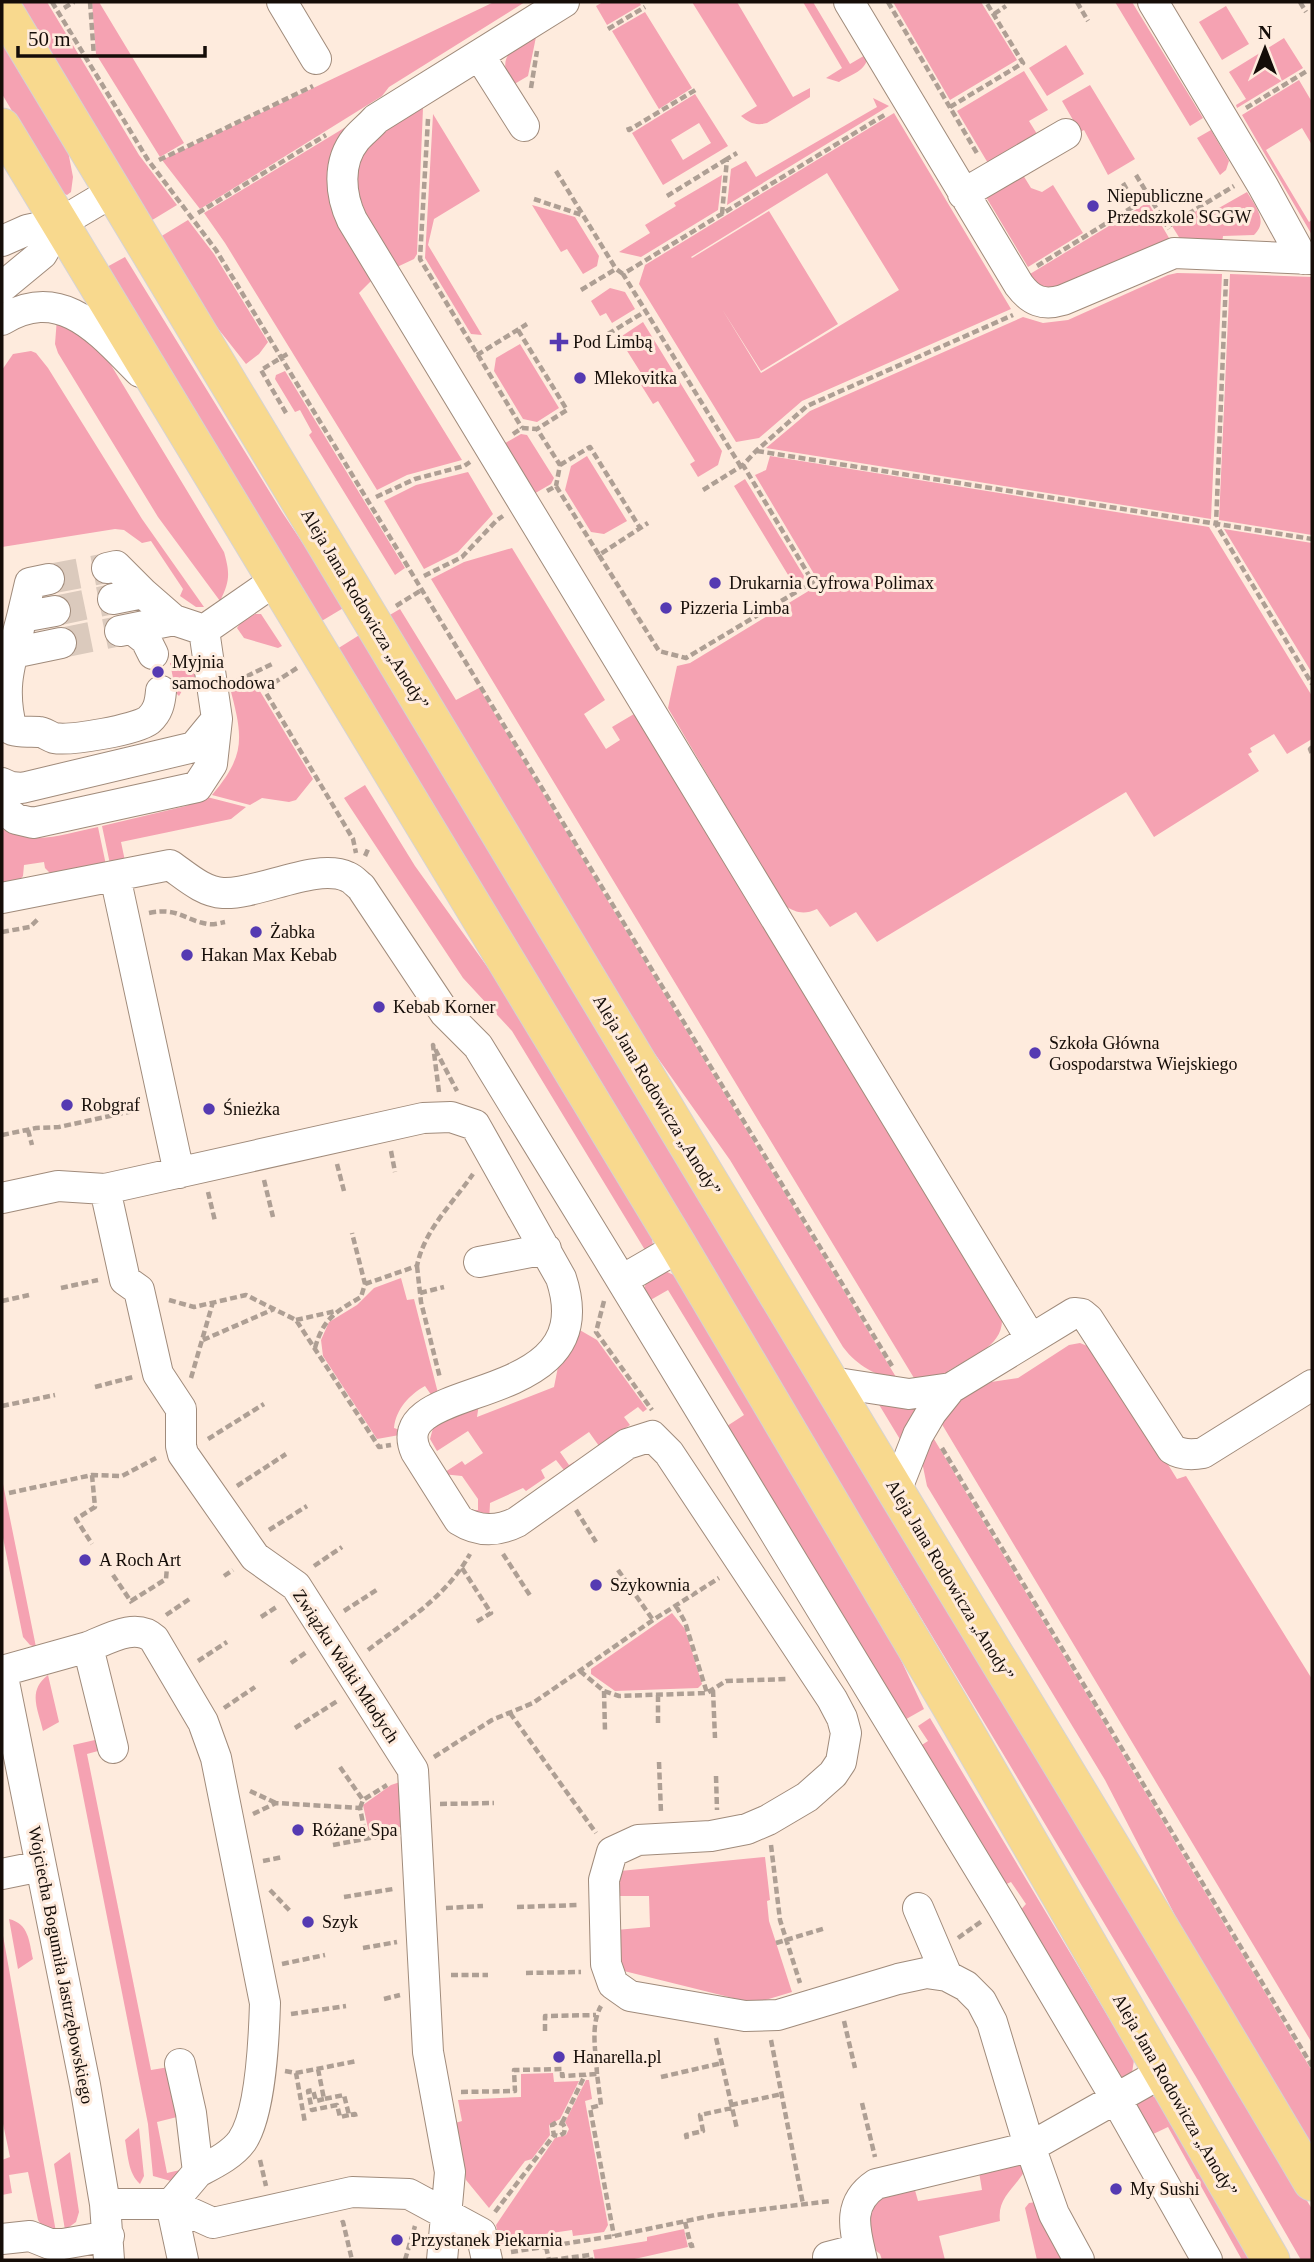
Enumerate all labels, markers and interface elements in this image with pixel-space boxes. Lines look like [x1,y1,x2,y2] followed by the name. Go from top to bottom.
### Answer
[18,14,205,58] scale bar
[1230,14,1300,84] north arrow
[1258,22,1272,43] text: N
[28,27,71,51] text: 50 m
[1107,186,1251,227] place label: Niepubliczne Przedszkole SGGW
[1085,198,1101,214] marker: Niepubliczne Przedszkole SGGW
[573,332,654,352] place label: Pod Limbą
[551,334,567,350] marker: Pod Limbą
[594,368,677,388] place label: Mlekovitka
[572,370,588,386] marker: Mlekovitka
[297,505,433,713] street label: Aleja Jana Rodowicza „Anody”
[729,573,934,593] place label: Drukarnia Cyfrowa Polimax
[707,575,723,591] marker: Drukarnia Cyfrowa Polimax
[680,598,789,618] place label: Pizzeria Limba
[658,600,674,616] marker: Pizzeria Limba
[172,652,275,693] place label: Myjnia samochodowa
[150,664,166,680] marker: Myjnia samochodowa
[270,922,315,942] place label: Żabka
[248,924,264,940] marker: Żabka
[201,945,337,965] place label: Hakan Max Kebab
[179,947,195,963] marker: Hakan Max Kebab
[589,991,725,1199] street label: Aleja Jana Rodowicza „Anody”
[393,997,495,1017] place label: Kebab Korner
[371,999,387,1015] marker: Kebab Korner
[1049,1033,1237,1074] place label: Szkoła Główna Gospodarstwa Wiejskiego
[1027,1045,1043,1061] marker: Szkoła Główna Gospodarstwa Wiejskiego
[81,1095,140,1115] place label: Robgraf
[59,1097,75,1113] marker: Robgraf
[223,1098,280,1119] place label: Śnieżka
[201,1101,217,1117] marker: Śnieżka
[882,1476,1018,1684] street label: Aleja Jana Rodowicza „Anody”
[99,1550,181,1570] place label: A Roch Art
[77,1552,93,1568] marker: A Roch Art
[610,1575,690,1595] place label: Szykownia
[588,1577,604,1593] marker: Szykownia
[289,1585,403,1747] street label: Związku Walki Młodych
[312,1820,397,1840] place label: Różane Spa
[290,1822,306,1838] marker: Różane Spa
[24,1824,98,2106] street label: Wojciecha Bogumiła Jastrzębowskiego
[322,1912,358,1932] place label: Szyk
[300,1914,316,1930] marker: Szyk
[1109,1990,1241,2200] street label: Aleja Jana Rodowicza „Anody”
[573,2047,661,2067] place label: Hanarella.pl
[551,2049,567,2065] marker: Hanarella.pl
[1130,2179,1200,2199] place label: My Sushi
[1108,2181,1124,2197] marker: My Sushi
[411,2230,562,2250] place label: Przystanek Piekarnia
[389,2232,405,2248] marker: Przystanek Piekarnia

